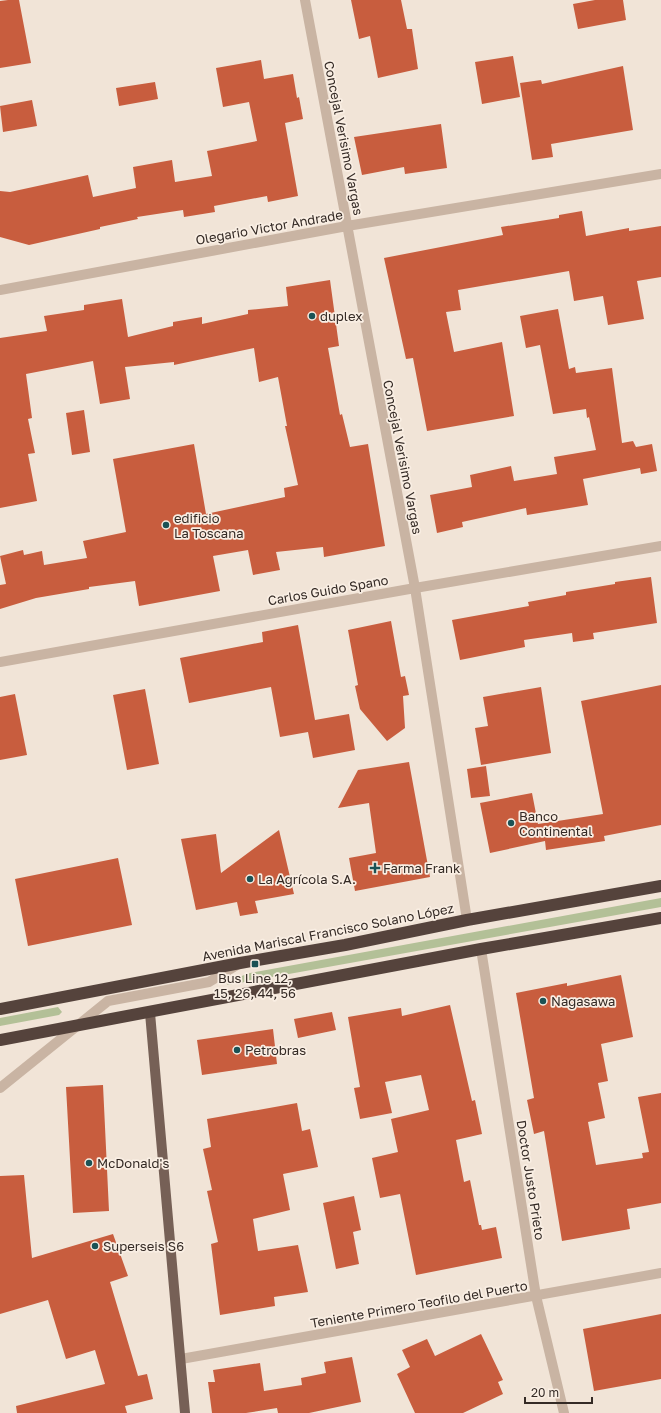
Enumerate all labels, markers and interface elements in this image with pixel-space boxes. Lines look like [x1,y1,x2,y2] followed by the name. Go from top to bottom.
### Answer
[321,59,367,217] street label: Concejal Verisimo Vargas
[194,206,344,248] street label: Olegario Victor Andrade
[320,308,362,324] place label: duplex
[307,311,317,321] marker: duplex
[380,378,426,536] street label: Concejal Verisimo Vargas
[174,510,244,541] place label: edificio La Toscana
[161,520,171,530] marker: edificio La Toscana
[266,571,390,608] street label: Carlos Guido Spano
[519,808,592,839] place label: Banco Continental
[506,818,516,828] marker: Banco Continental
[383,860,461,876] place label: Farma Frank
[370,863,380,873] marker: Farma Frank
[258,871,356,887] place label: La Agrícola S.A.
[245,874,255,884] marker: La Agrícola S.A.
[201,900,455,964] street label: Avenida Mariscal Francisco Solano López
[250,959,260,969] marker: Bus Line 12, 15, 26, 44, 56
[214,970,296,1001] place label: Bus Line 12, 15, 26, 44, 56
[551,993,615,1009] place label: Nagasawa
[538,996,548,1006] marker: Nagasawa
[245,1042,306,1058] place label: Petrobras
[232,1045,242,1055] marker: Petrobras
[514,1119,548,1241] street label: Doctor Justo Prieto
[97,1155,169,1171] place label: McDonald's
[84,1158,94,1168] marker: McDonald's
[103,1238,184,1254] place label: Superseis S6
[90,1241,100,1251] marker: Superseis S6
[309,1277,529,1331] street label: Teniente Primero Teofilo del Puerto
[525,1379,592,1405] scale bar
[531,1385,559,1400] text: 20 m

